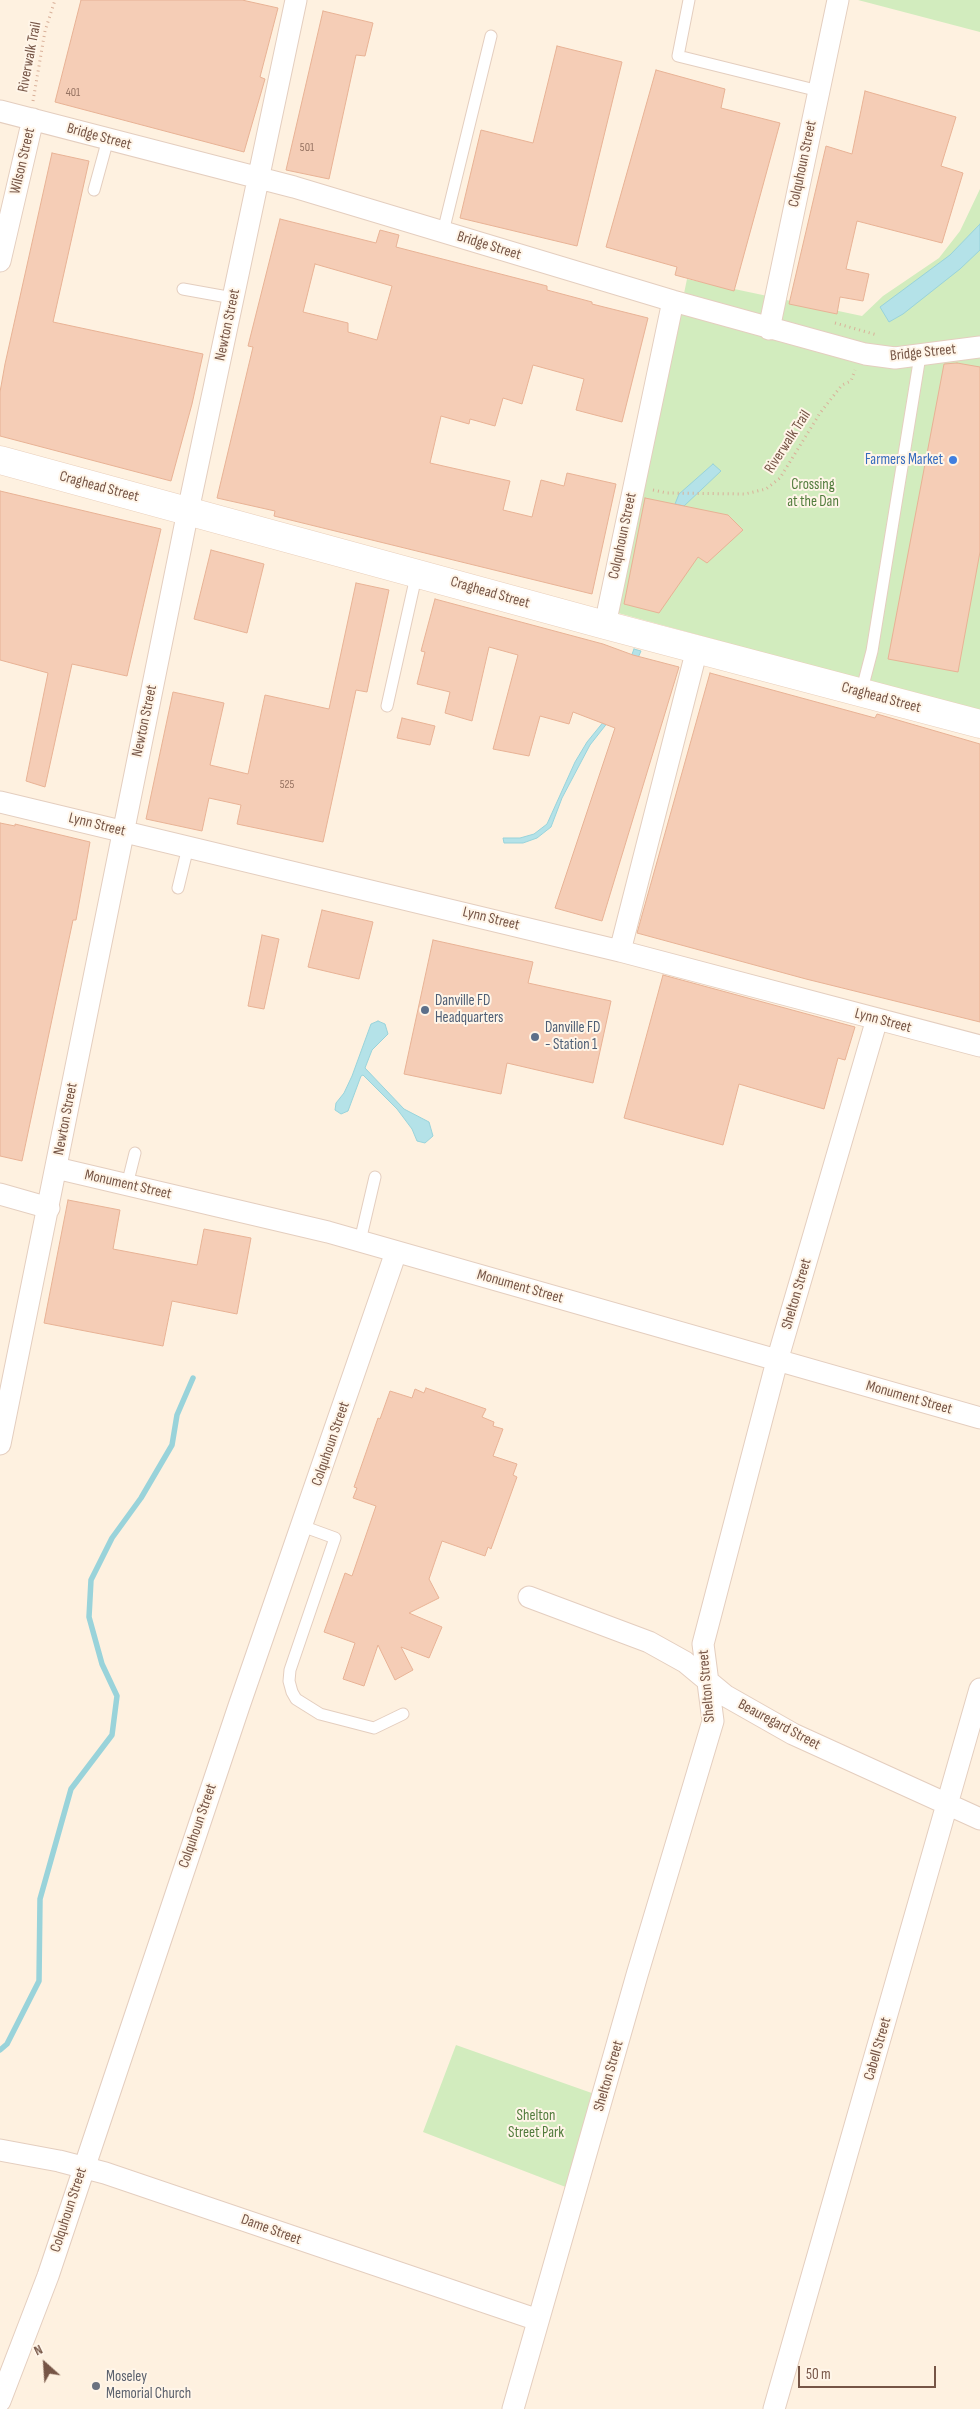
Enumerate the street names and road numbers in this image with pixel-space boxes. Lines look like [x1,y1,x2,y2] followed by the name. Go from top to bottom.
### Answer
[14,20,46,94] street label: Riverwalk Trail
[785,119,821,209] street label: Colquhoun Street
[65,120,133,154] street label: Bridge Street
[7,126,39,196] street label: Wilson Street
[455,228,523,264] street label: Bridge Street
[212,287,244,363] street label: Newton Street
[889,341,957,365] street label: Bridge Street
[761,407,815,477] street label: Riverwalk Trail
[57,468,141,506] street label: Craghead Street
[605,491,641,581] street label: Colquhoun Street
[448,573,532,613] street label: Craghead Street
[839,679,923,717] street label: Craghead Street
[129,683,161,759] street label: Newton Street
[67,809,127,841] street label: Lynn Street
[461,903,521,935] street label: Lynn Street
[853,1005,913,1037] street label: Lynn Street
[50,1081,82,1157] street label: Newton Street
[83,1166,173,1204] street label: Monument Street
[778,1257,816,1331] street label: Shelton Street
[475,1266,565,1308] street label: Monument Street
[864,1377,954,1419] street label: Monument Street
[308,1399,354,1489] street label: Colquhoun Street
[695,1649,719,1723] street label: Shelton Street
[735,1696,823,1754] street label: Beauregard Street
[175,1781,221,1871] street label: Colquhoun Street
[860,2015,896,2083] street label: Cabell Street
[590,2039,628,2113] street label: Shelton Street
[47,2165,91,2255] street label: Colquhoun Street
[238,2211,304,2249] street label: Dame Street

